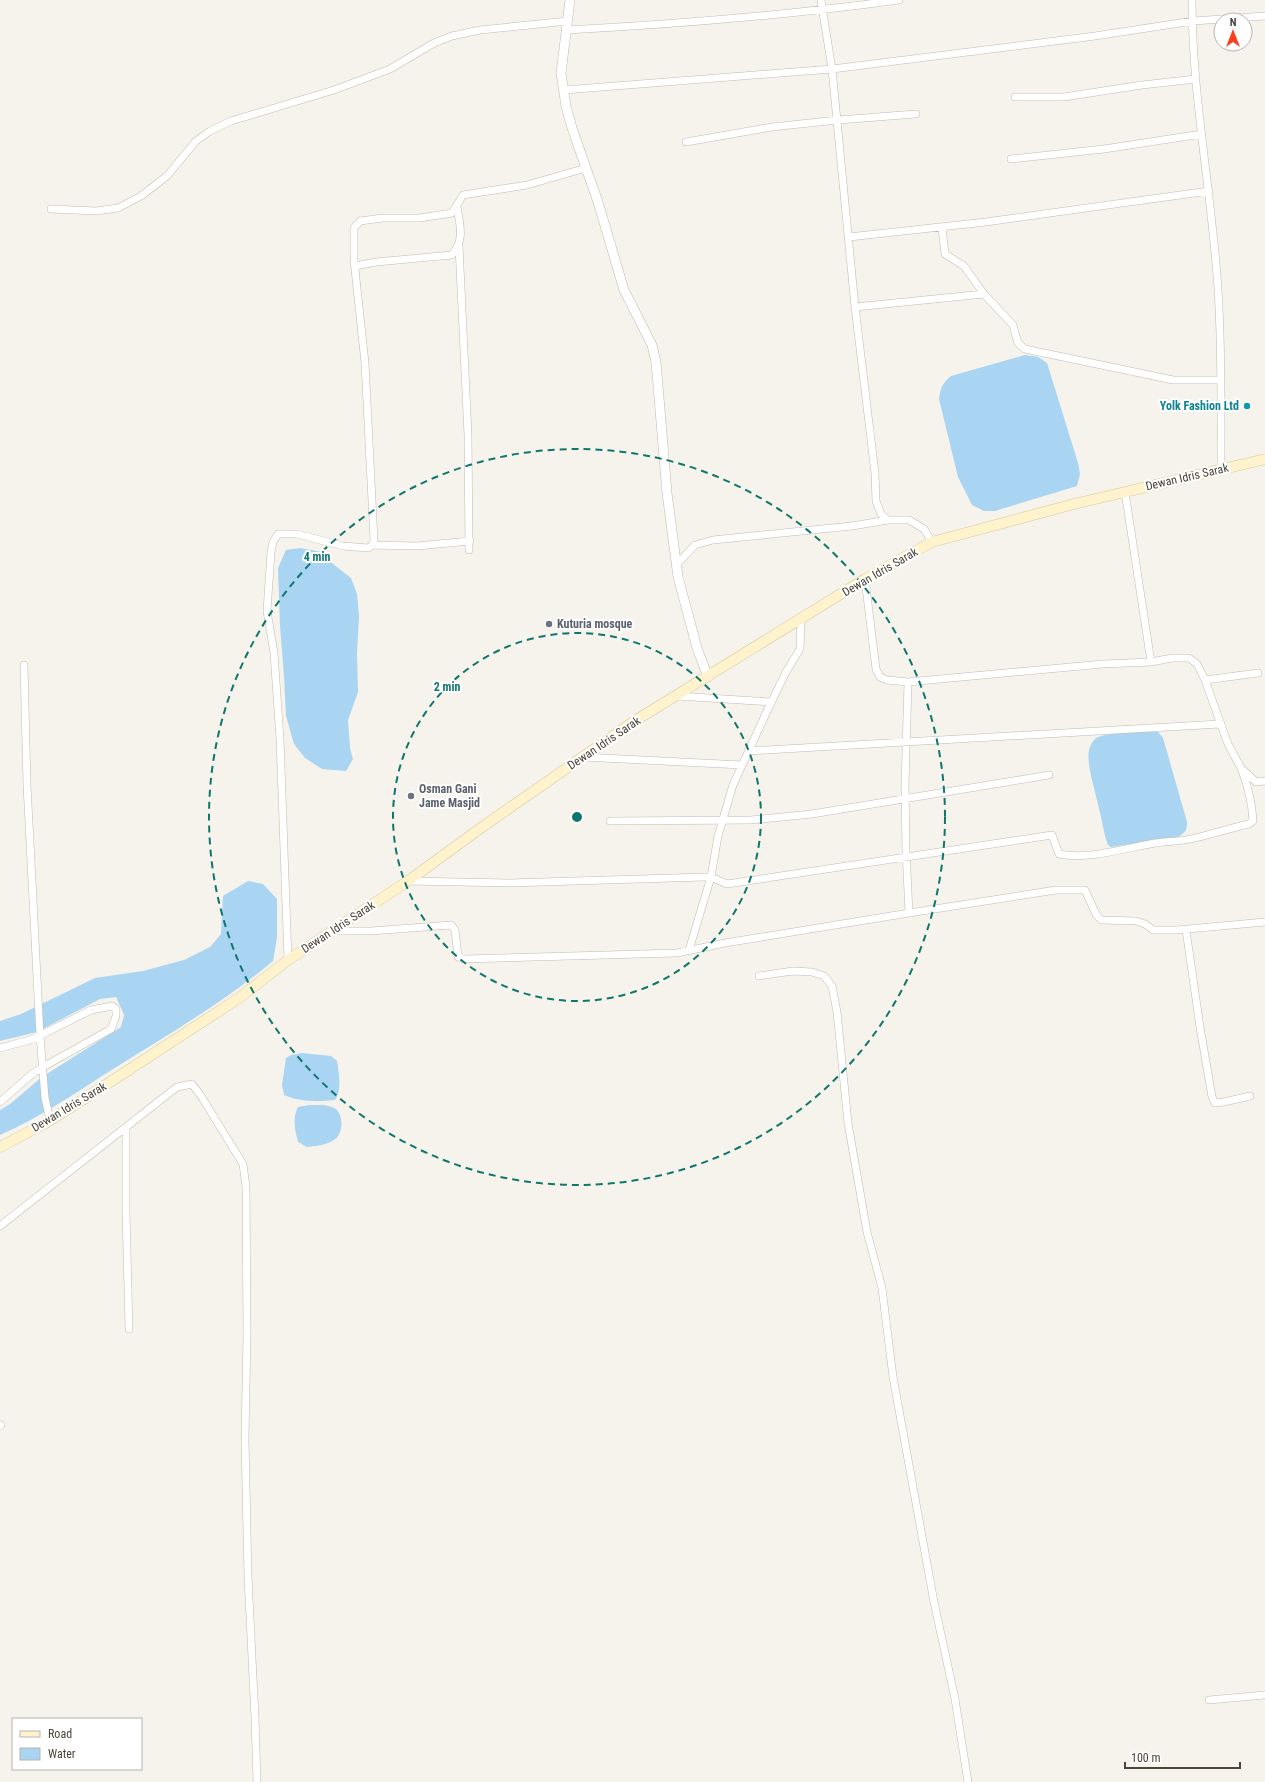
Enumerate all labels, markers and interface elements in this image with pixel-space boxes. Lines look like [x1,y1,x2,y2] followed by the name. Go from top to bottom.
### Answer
[1213,12,1253,52] north arrow
[1230,16,1237,29] text: N
[1160,399,1239,413] place label: Yolk Fashion Ltd
[1242,401,1252,411] marker: Yolk Fashion Ltd
[1144,461,1230,493] street label: Dewan Idris Sarak
[840,544,921,599] street label: Dewan Idris Sarak
[304,550,330,564] text: 4 min
[557,617,633,631] place label: Kuturia mosque
[544,619,554,629] marker: Kuturia mosque
[434,680,460,694] text: 2 min
[565,713,644,772] street label: Dewan Idris Sarak
[419,782,480,810] place label: Osman Gani Jame Masjid
[406,791,416,801] marker: Osman Gani Jame Masjid
[570,810,584,824] centre of rings
[299,898,378,956] street label: Dewan Idris Sarak
[29,1079,109,1135] street label: Dewan Idris Sarak
[12,1718,142,1770] legend
[48,1727,72,1741] text: Road
[1125,1744,1240,1770] scale bar
[48,1747,76,1761] text: Water
[1131,1751,1161,1765] text: 100 m

